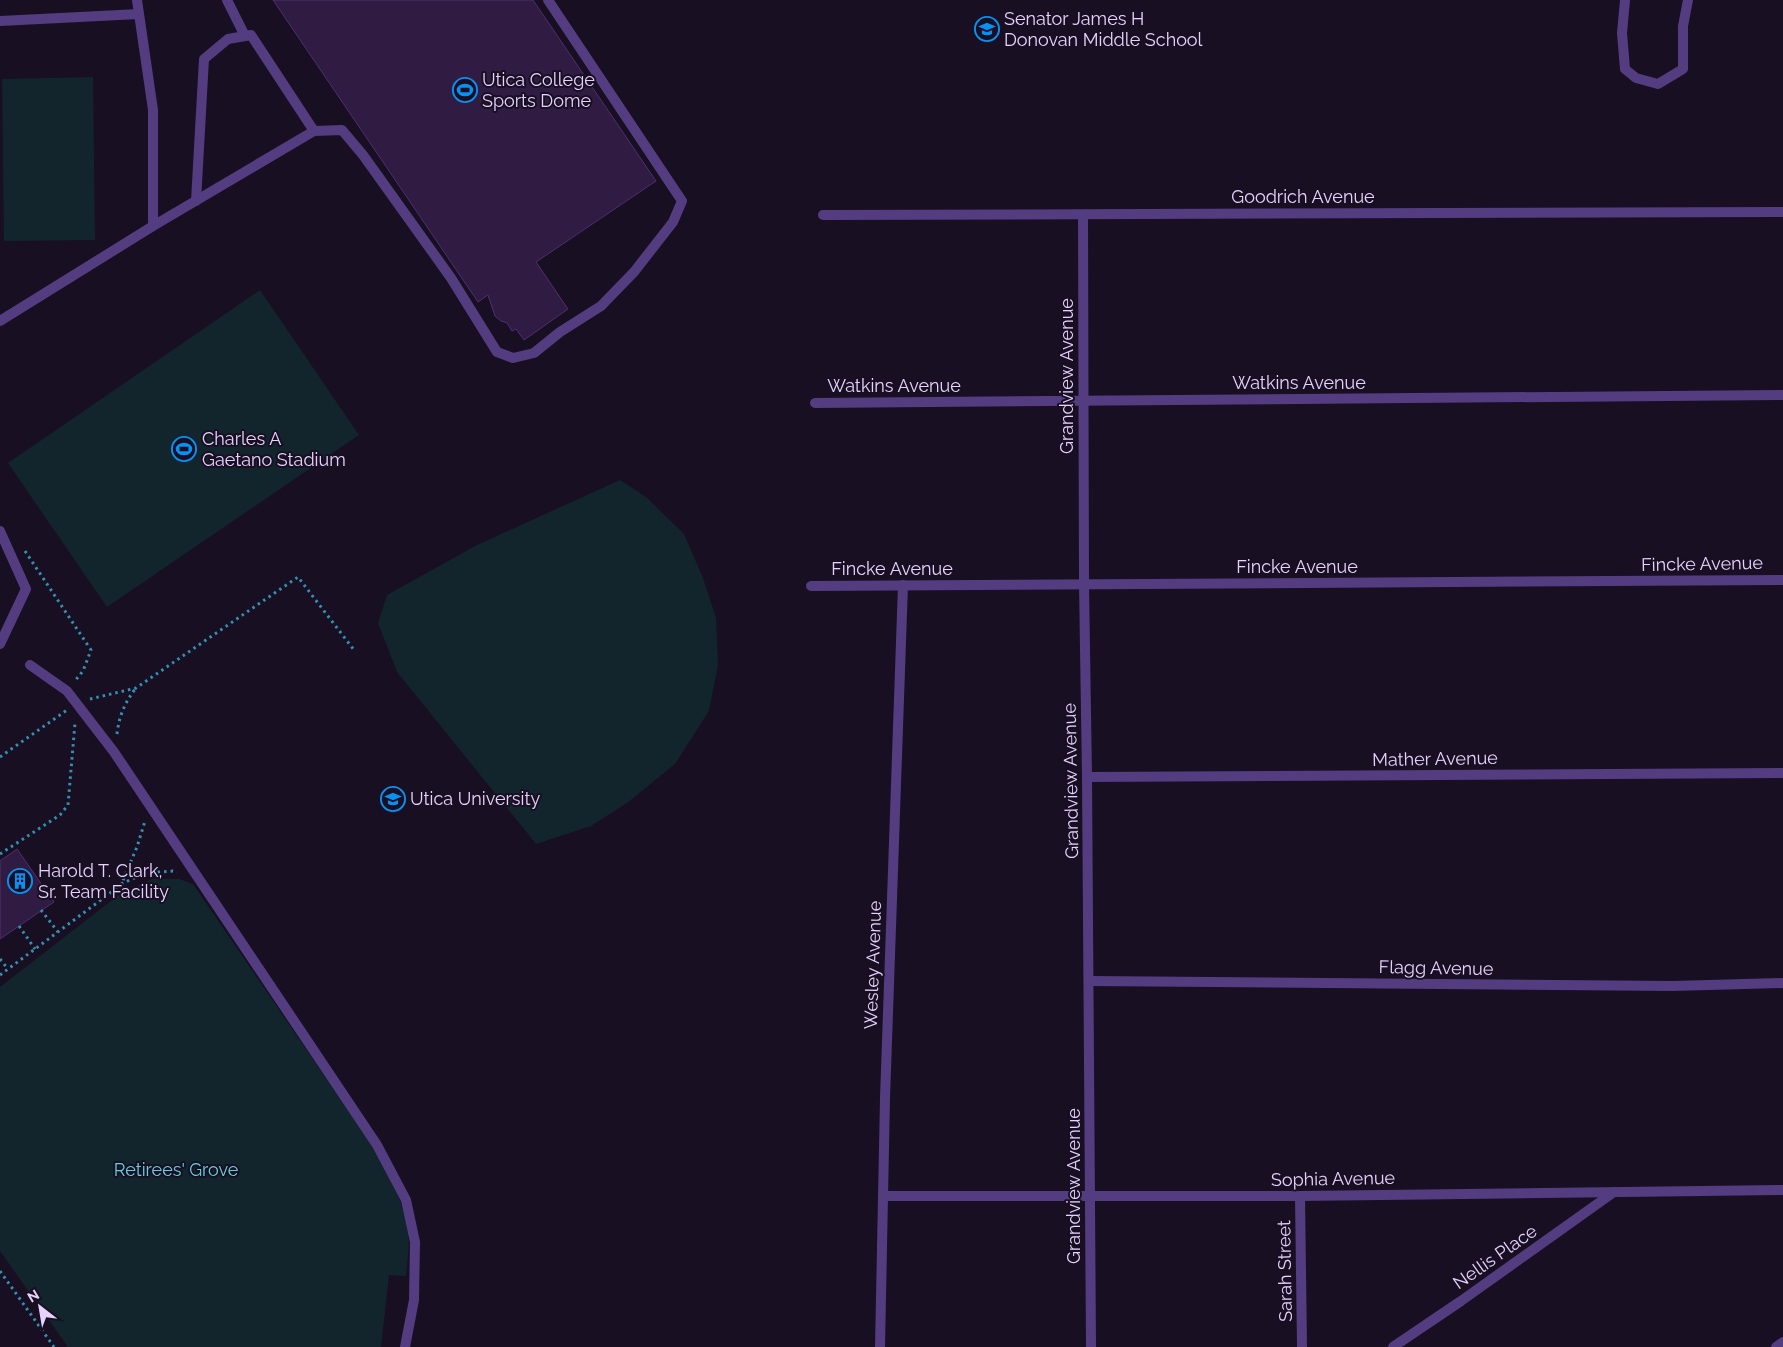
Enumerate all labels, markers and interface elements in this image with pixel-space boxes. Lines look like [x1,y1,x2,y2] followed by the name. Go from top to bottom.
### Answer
[1004,8,1203,50] place label: Senator James H Donovan Middle School
[974,16,1000,42] school or university icon: Senator James H Donovan Middle School
[482,69,595,111] place label: Utica College Sports Dome
[452,77,478,103] sports icon: Utica College Sports Dome
[1231,186,1375,207] street label: Goodrich Avenue
[1056,298,1077,454] street label: Grandview Avenue
[1232,372,1366,393] street label: Watkins Avenue
[827,375,961,396] street label: Watkins Avenue
[202,428,346,470] place label: Charles A Gaetano Stadium
[171,436,197,462] sports icon: Charles A Gaetano Stadium
[1641,552,1763,575] street label: Fincke Avenue
[1236,556,1358,577] street label: Fincke Avenue
[831,558,953,579] street label: Fincke Avenue
[1059,702,1082,859] street label: Grandview Avenue
[1372,747,1498,770] street label: Mather Avenue
[380,786,406,812] school or university icon: Utica University
[410,788,540,809] place label: Utica University
[38,860,169,902] place label: Harold T. Clark, Sr. Team Facility
[7,868,33,894] building icon: Harold T. Clark, Sr. Team Facility
[860,900,885,1030] street label: Wesley Avenue
[1378,956,1494,979] street label: Flagg Avenue
[1063,1108,1084,1264] street label: Grandview Avenue
[114,1159,239,1180] park label: Retirees' Grove
[1271,1167,1396,1190] street label: Sophia Avenue
[1273,1220,1296,1322] street label: Sarah Street
[1449,1220,1541,1293] street label: Nellis Place
[15,1282,65,1332] north arrow
[25,1286,42,1305] text: N

